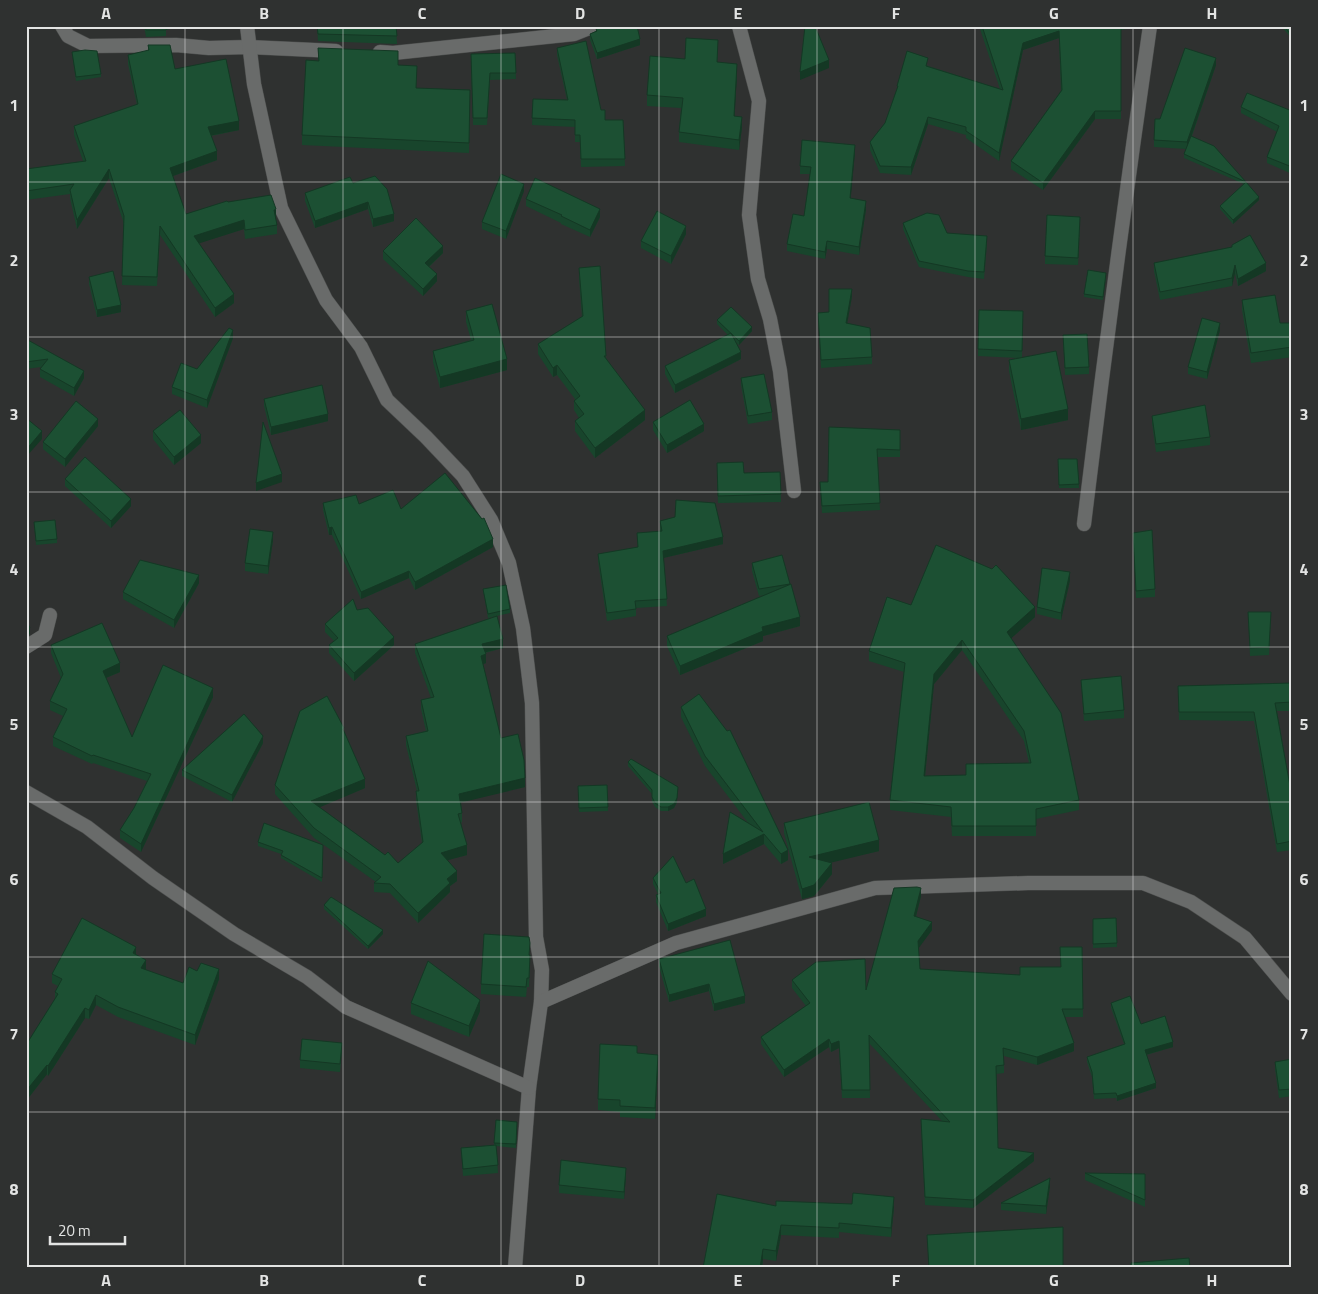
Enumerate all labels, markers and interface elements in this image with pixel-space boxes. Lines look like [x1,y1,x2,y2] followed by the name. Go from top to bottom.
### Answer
[101,1,111,25] text: A
[259,1,269,25] text: B
[418,1,427,25] text: C
[575,1,585,25] text: D
[734,1,743,25] text: E
[892,1,901,25] text: F
[1049,1,1059,25] text: G
[1207,1,1217,25] text: H
[10,93,18,117] text: 1
[1300,93,1308,117] text: 1
[10,248,18,272] text: 2
[1300,248,1308,272] text: 2
[10,402,18,426] text: 3
[1300,402,1308,426] text: 3
[10,557,19,581] text: 4
[1300,557,1309,581] text: 4
[10,712,19,736] text: 5
[1300,712,1309,736] text: 5
[10,867,19,891] text: 6
[1300,867,1309,891] text: 6
[10,1022,18,1046] text: 7
[1300,1022,1308,1046] text: 7
[10,1177,19,1201] text: 8
[1300,1177,1309,1201] text: 8
[50,1214,125,1246] scale bar
[58,1219,91,1242] text: 20 m
[101,1268,111,1292] text: A
[259,1268,269,1292] text: B
[418,1268,427,1292] text: C
[575,1268,585,1292] text: D
[734,1268,743,1292] text: E
[892,1268,901,1292] text: F
[1049,1268,1059,1292] text: G
[1207,1268,1217,1292] text: H

